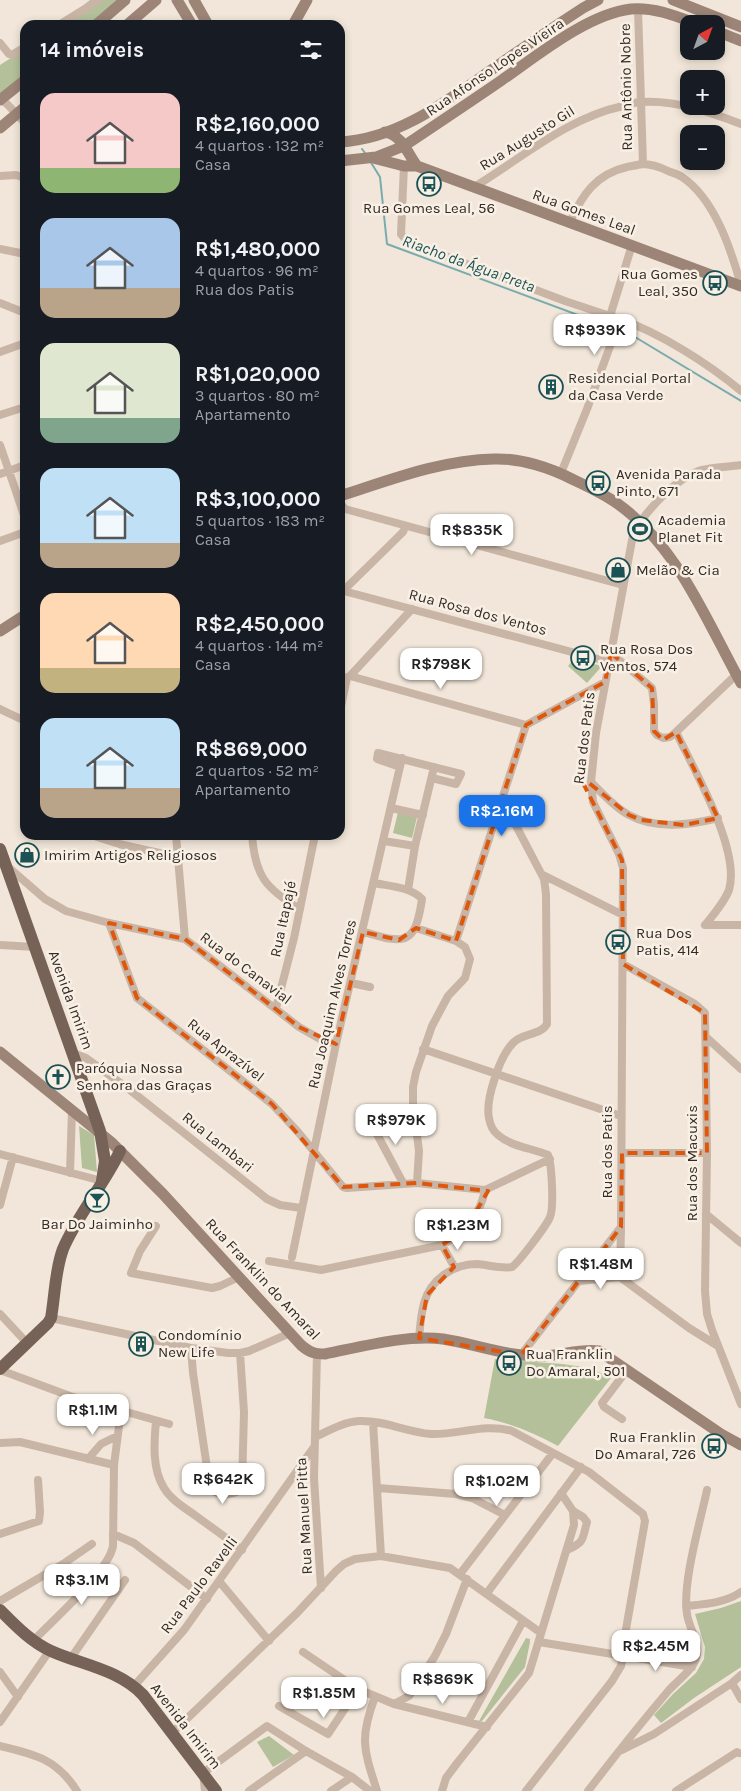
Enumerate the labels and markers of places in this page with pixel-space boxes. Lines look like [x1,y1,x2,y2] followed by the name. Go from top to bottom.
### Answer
[416,171,442,197] bus stop icon: Rua Gomes Leal, 56
[363,199,495,217] place label: Rua Gomes Leal, 56
[620,265,698,300] place label: Rua Gomes Leal, 350
[702,270,728,296] bus stop icon: Rua Gomes Leal, 350
[554,314,636,356] pin: R$939K
[568,369,691,404] place label: Residencial Portal da Casa Verde
[538,374,564,400] building icon: Residencial Portal da Casa Verde
[616,465,721,500] place label: Avenida Parada Pinto, 671
[585,470,611,496] bus stop icon: Avenida Parada Pinto, 671
[658,511,726,546] place label: Academia Planet Fit
[431,514,513,556] pin: R$835K
[627,516,653,542] sports icon: Academia Planet Fit
[605,557,631,583] shop icon: Melão & Cia
[636,561,720,579] place label: Melão & Cia
[600,640,693,675] place label: Rua Rosa Dos Ventos, 574
[570,645,596,671] bus stop icon: Rua Rosa Dos Ventos, 574
[400,648,482,690] pin: R$798K
[456,794,548,837] pin: R$2.16M
[14,842,40,868] shop icon: Imirim Artigos Religiosos
[44,846,217,864] place label: Imirim Artigos Religiosos
[636,924,700,959] place label: Rua Dos Patis, 414
[605,929,631,955] bus stop icon: Rua Dos Patis, 414
[76,1059,212,1094] place label: Paróquia Nossa Senhora das Graças
[45,1064,71,1090] church icon: Paróquia Nossa Senhora das Graças
[355,1104,437,1146] pin: R$979K
[84,1187,110,1213] bar icon: Bar Do Jaiminho
[412,1208,504,1251] pin: R$1.23M
[41,1215,153,1233] place label: Bar Do Jaiminho
[555,1248,647,1290] pin: R$1.48M
[158,1326,242,1361] place label: Condomínio New Life
[128,1331,154,1357] building icon: Condomínio New Life
[526,1345,625,1380] place label: Rua Franklin Do Amaral, 501
[496,1350,522,1376] bus stop icon: Rua Franklin Do Amaral, 501
[52,1394,134,1436] pin: R$1.1M
[595,1428,696,1463] place label: Rua Franklin Do Amaral, 726
[701,1433,727,1459] bus stop icon: Rua Franklin Do Amaral, 726
[182,1462,264,1505] pin: R$642K
[451,1464,543,1507] pin: R$1.02M
[41,1564,123,1606] pin: R$3.1M
[610,1630,702,1672] pin: R$2.45M
[402,1662,484,1705] pin: R$869K
[278,1676,370,1719] pin: R$1.85M

